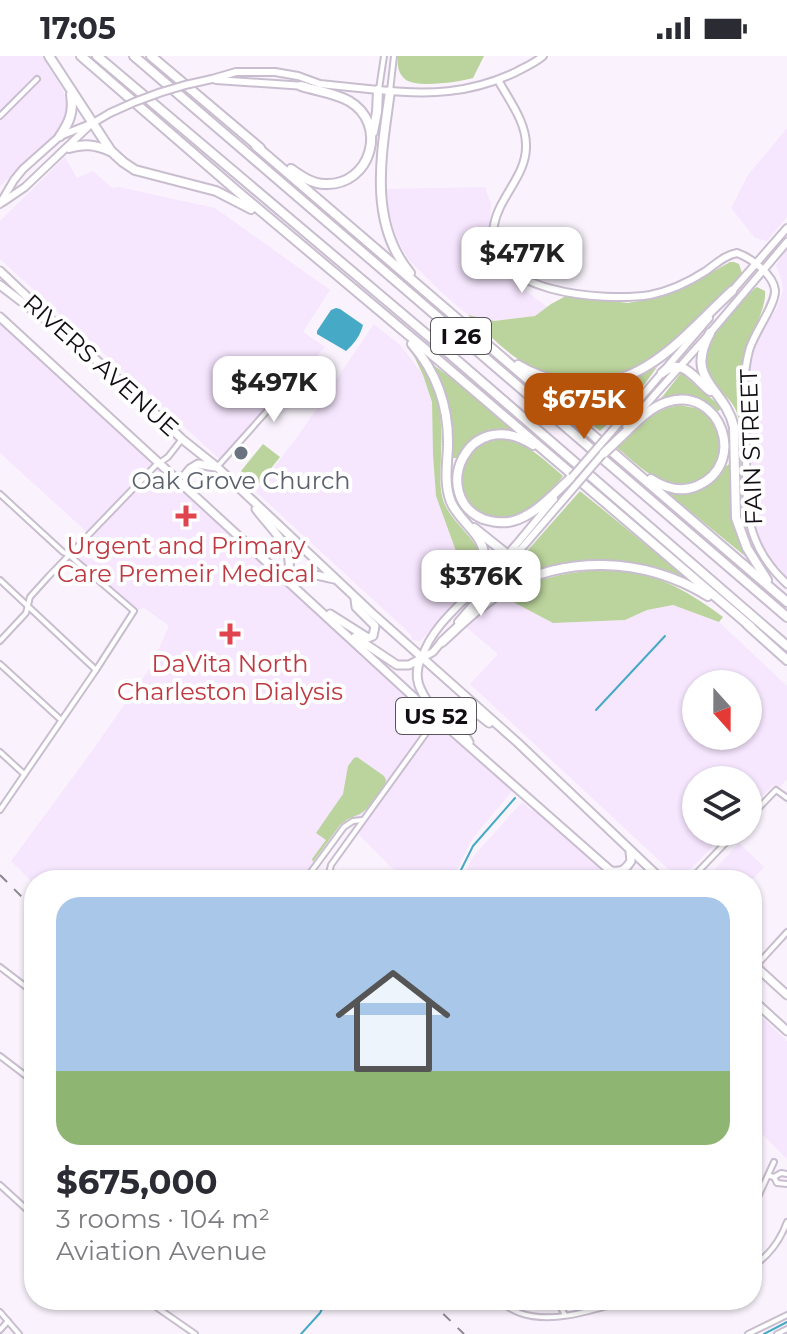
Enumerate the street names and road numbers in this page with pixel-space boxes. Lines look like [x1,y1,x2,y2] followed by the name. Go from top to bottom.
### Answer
[18,288,184,442] street label: RIVERS AVENUE
[431,318,491,354] road number: I 26
[734,368,768,526] street label: FAIN STREET
[396,698,476,734] road number: US 52

